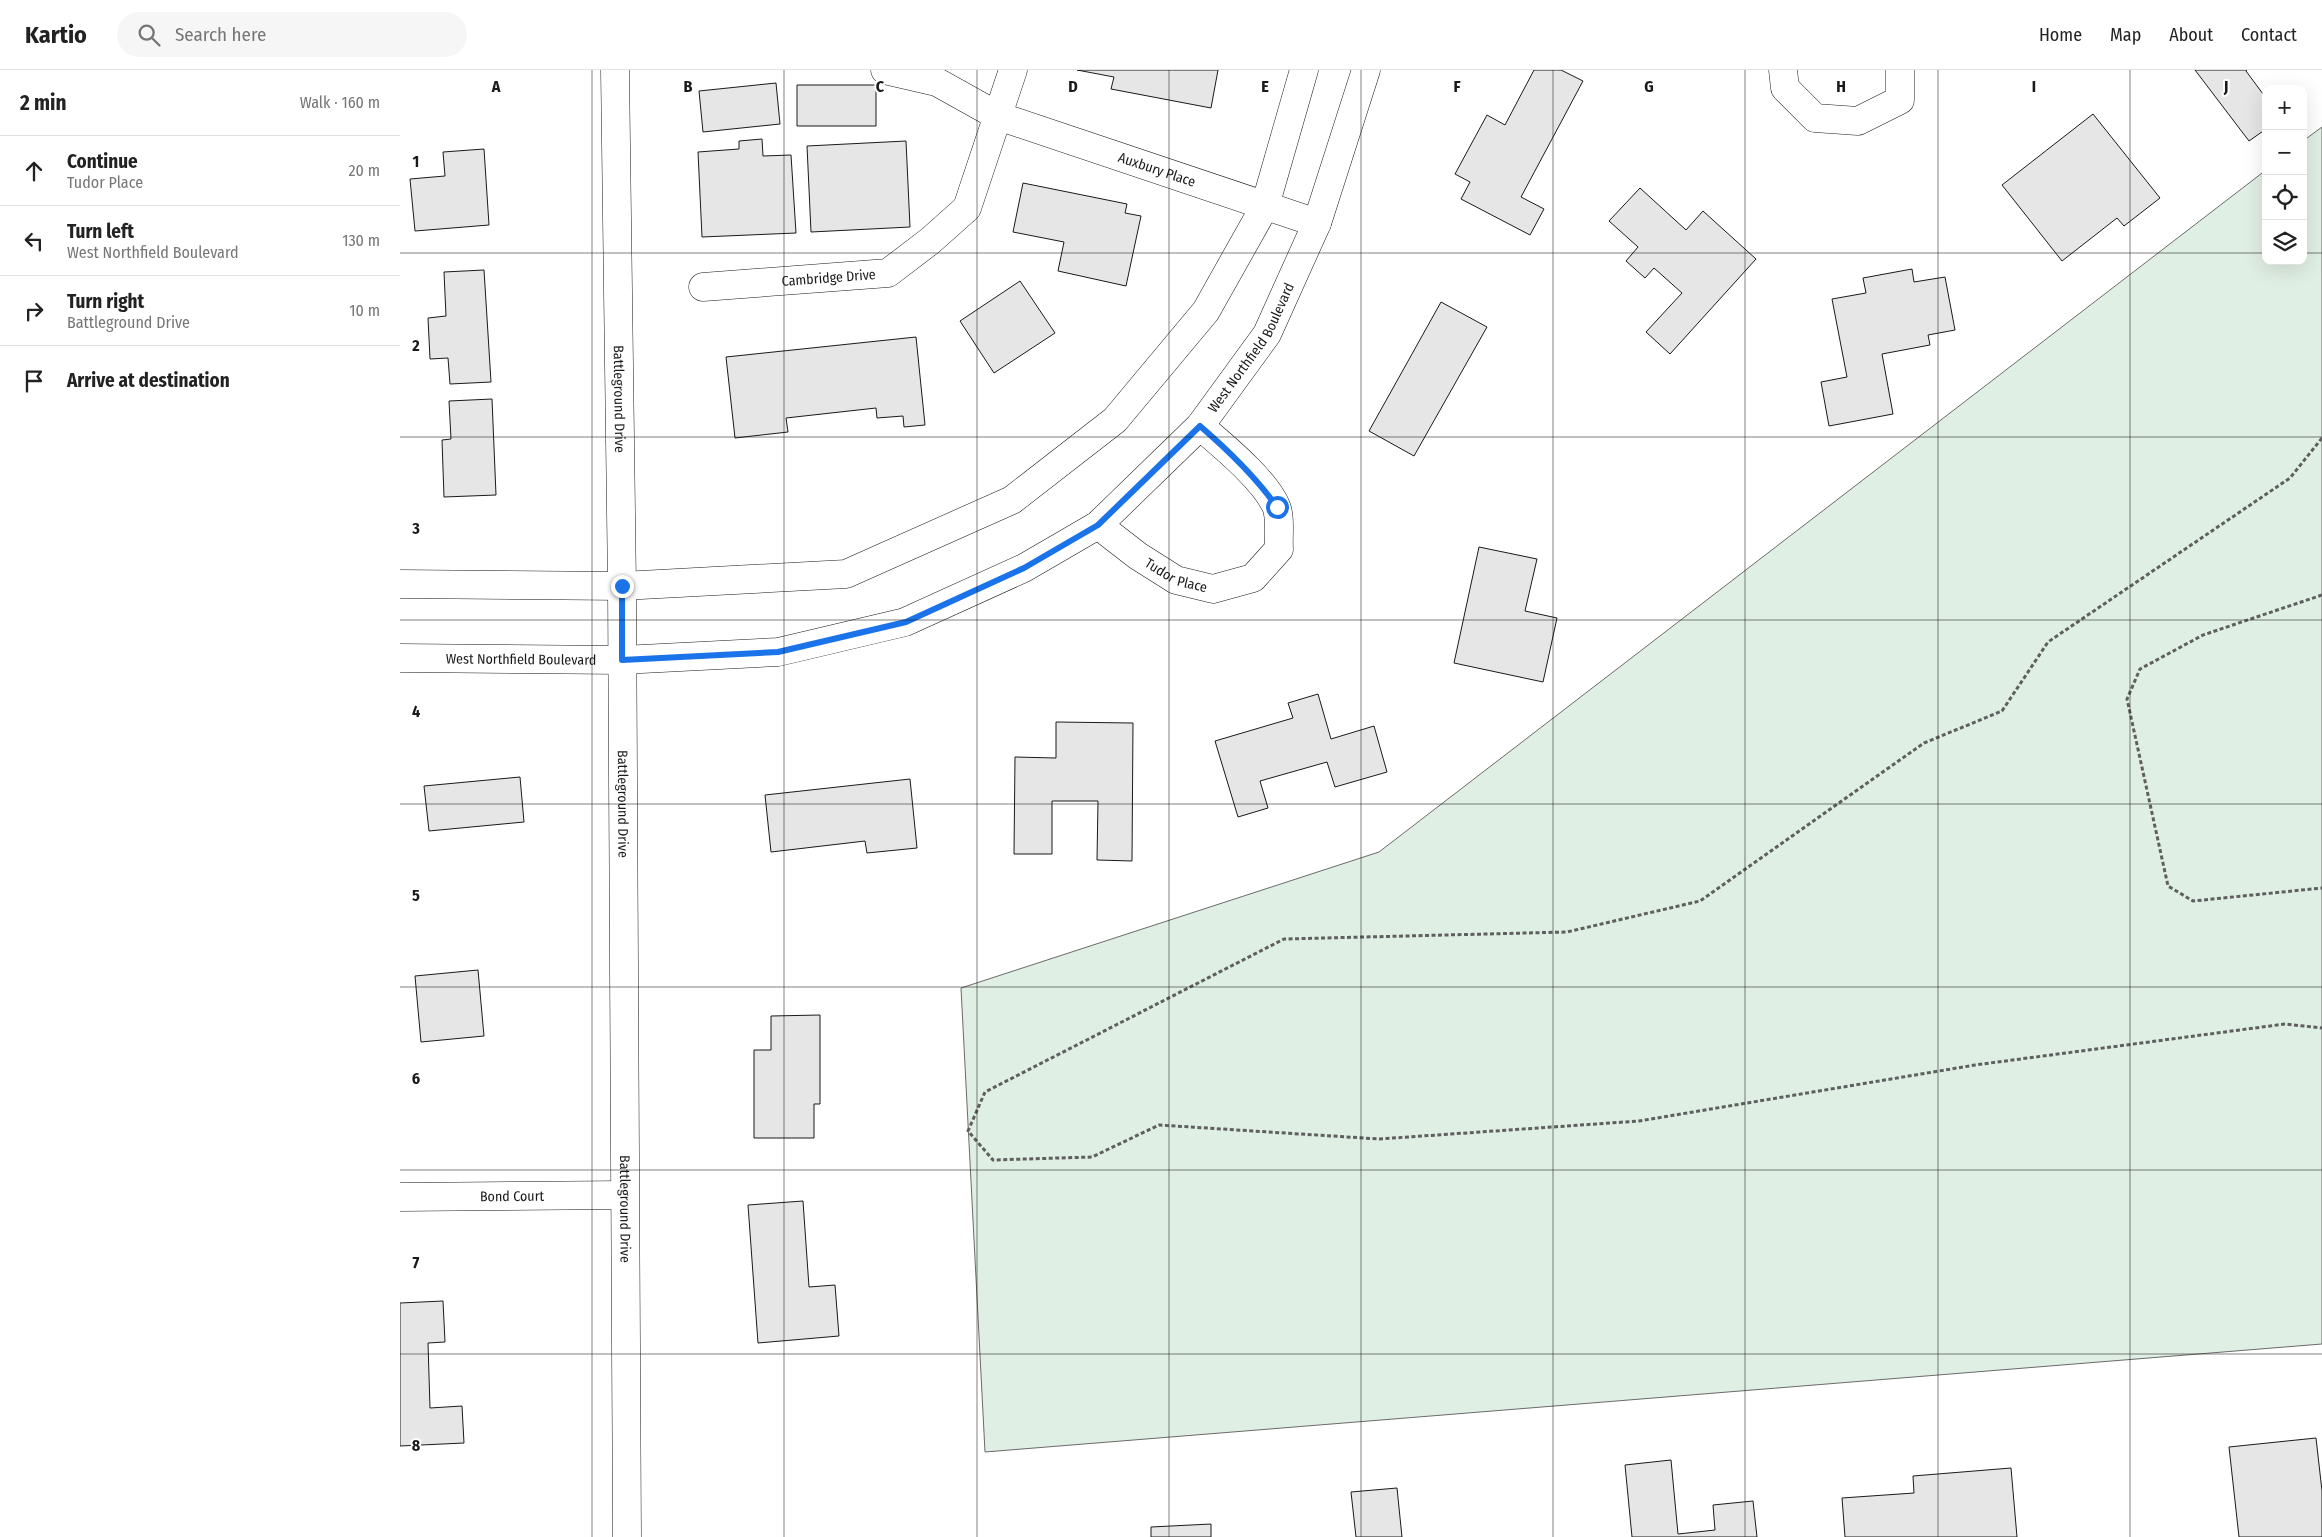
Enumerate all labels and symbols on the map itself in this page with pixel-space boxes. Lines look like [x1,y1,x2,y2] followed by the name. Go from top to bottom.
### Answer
[491,77,501,96] text: A
[684,77,693,96] text: B
[876,77,885,96] text: C
[1068,77,1078,96] text: D
[1261,77,1269,96] text: E
[1453,77,1461,96] text: F
[1644,77,1654,96] text: G
[1836,77,1846,96] text: H
[2032,77,2036,96] text: I
[2223,77,2228,96] text: J
[1116,149,1198,191] street label: Auxbury Place
[413,152,419,171] text: 1
[781,266,876,290] street label: Cambridge Drive
[1205,280,1298,416] street label: West Northfield Boulevard
[411,336,420,355] text: 2
[610,345,628,453] street label: Battleground Drive
[1266,496,1289,519] route start
[411,519,420,538] text: 3
[1142,555,1209,596] street label: Tudor Place
[611,575,634,598] route end
[446,650,596,669] street label: West Northfield Boulevard
[412,702,420,721] text: 4
[614,750,631,858] street label: Battleground Drive
[412,886,420,905] text: 5
[412,1069,420,1088] text: 6
[616,1155,634,1263] street label: Battleground Drive
[480,1188,545,1205] street label: Bond Court
[413,1253,420,1272] text: 7
[412,1436,421,1455] text: 8

